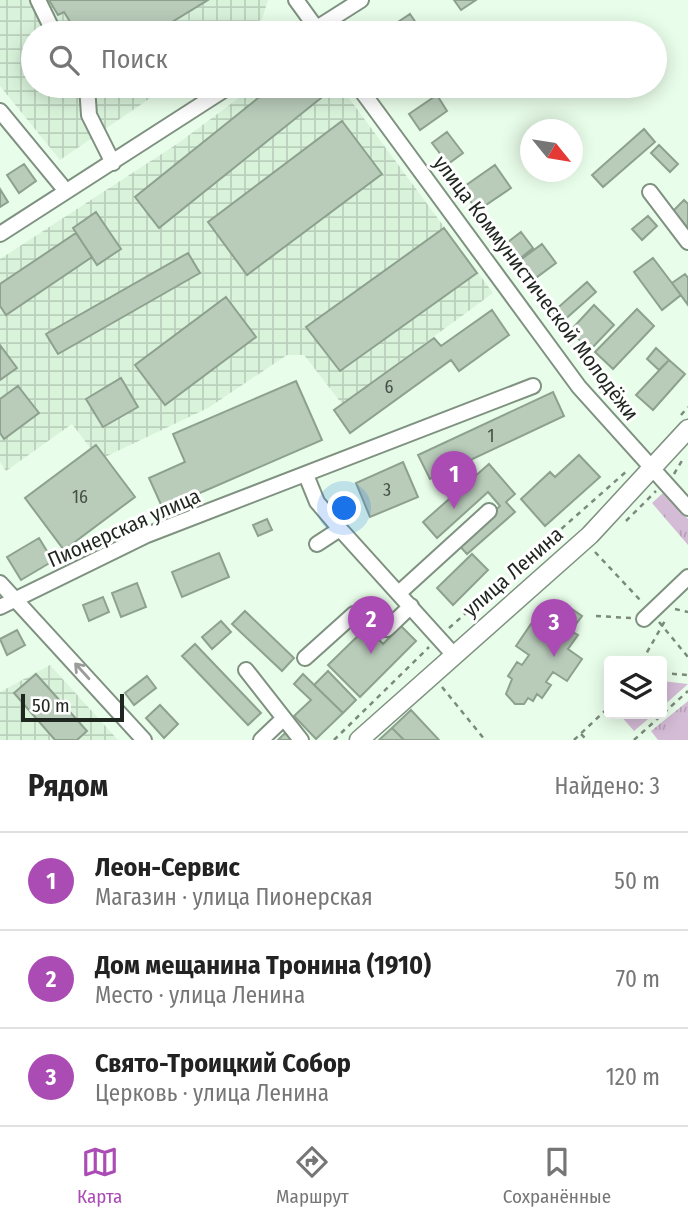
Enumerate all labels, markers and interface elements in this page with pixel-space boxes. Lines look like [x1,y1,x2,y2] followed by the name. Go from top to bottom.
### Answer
[21,21,667,98] search box
[45,41,83,79] icon: search
[101,44,168,75] text: Поиск
[520,119,583,182] north arrow
[428,150,644,426] street label: улица Коммунистической Молодёжи
[385,376,394,398] house number: 6
[487,425,495,447] house number: 1
[431,451,477,509] pin: 1
[383,479,391,501] house number: 3
[44,483,204,573] street label: Пионерская улица
[72,486,88,508] house number: 16
[327,491,361,525] your location
[458,521,568,623] street label: улица Ленина
[348,596,394,654] pin: 2
[531,599,577,657] pin: 3
[604,656,667,719] map controls
[604,656,667,719] button: layers
[74,663,90,681] one-way arrow
[21,691,124,723] scale bar
[32,694,70,717] text: 50 m
[28,768,108,804] text: Рядом
[555,772,660,800] text: Найдено: 3
[95,852,240,883] text: Леон-Сервис
[46,867,56,895] text: 1
[614,867,660,895] text: 50 m
[95,883,373,911] text: Магазин · улица Пионерская
[95,950,431,981] text: Дом мещанина Тронина (1910)
[46,965,56,993] text: 2
[616,965,660,993] text: 70 m
[95,981,305,1009] text: Место · улица Ленина
[95,1048,351,1079] text: Свято-Троицкий Собор
[46,1063,56,1091] text: 3
[606,1063,660,1091] text: 120 m
[95,1079,329,1107] text: Церковь · улица Ленина
[77,1143,122,1208] tab: Карта
[276,1143,349,1208] tab: Маршрут
[503,1143,611,1208] tab: Сохранённые

